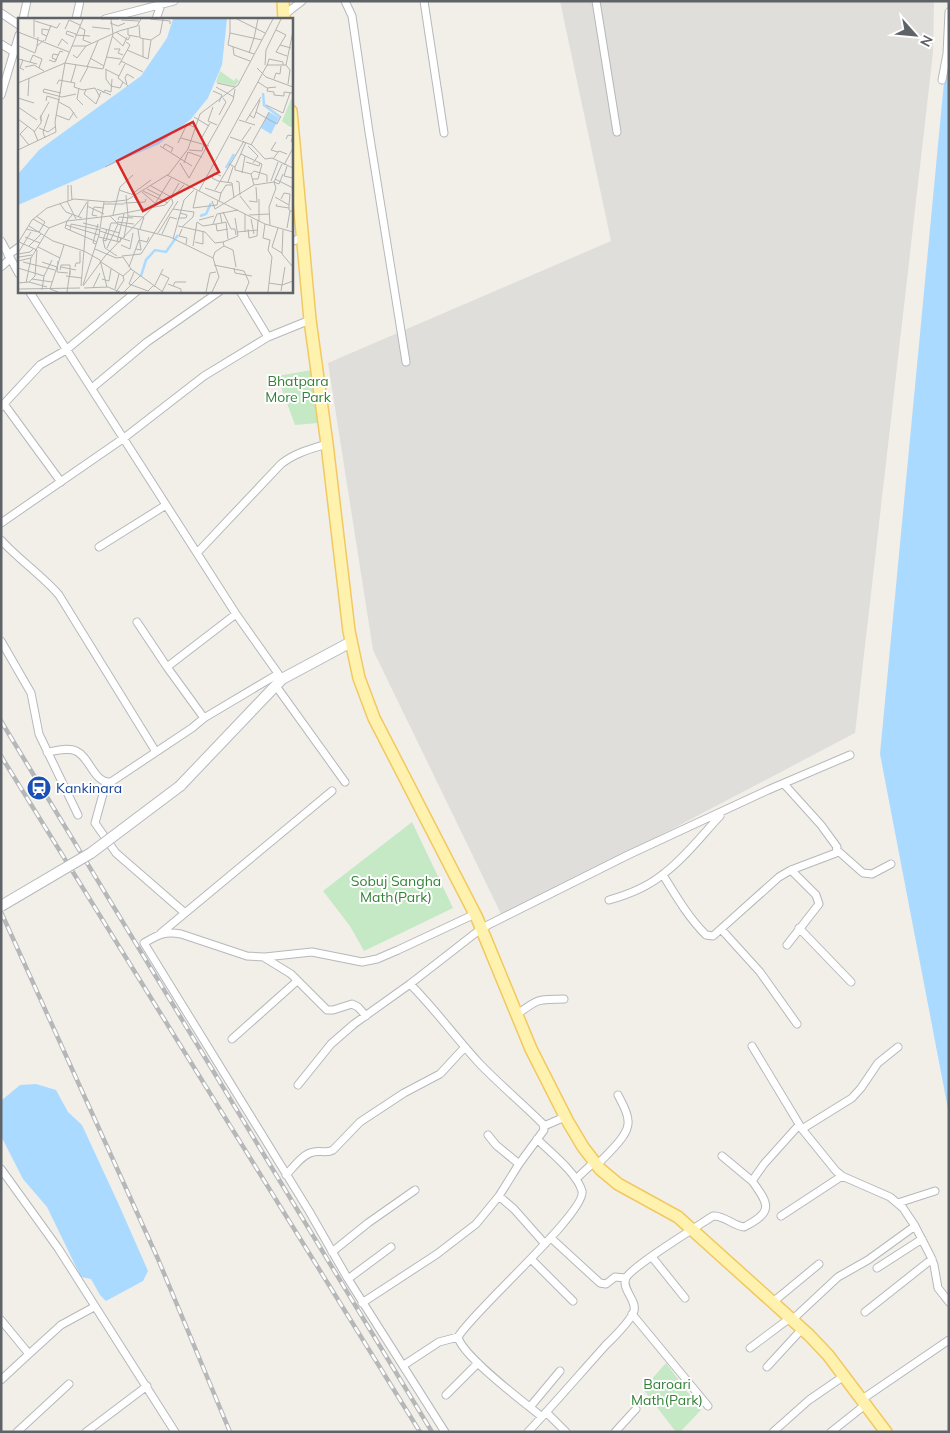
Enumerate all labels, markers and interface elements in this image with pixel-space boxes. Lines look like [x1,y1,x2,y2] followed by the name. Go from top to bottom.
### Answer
[890,10,940,60] north arrow
[18,18,292,292] inset map
[916,32,937,50] text: N
[265,372,332,406] park label: Bhatpara More Park
[26,775,52,801] station icon: Kankinara
[56,779,122,797] place label: Kankinara
[351,872,441,906] park label: Sobuj Sangha Math(Park)
[631,1375,703,1409] park label: Baroari Math(Park)

